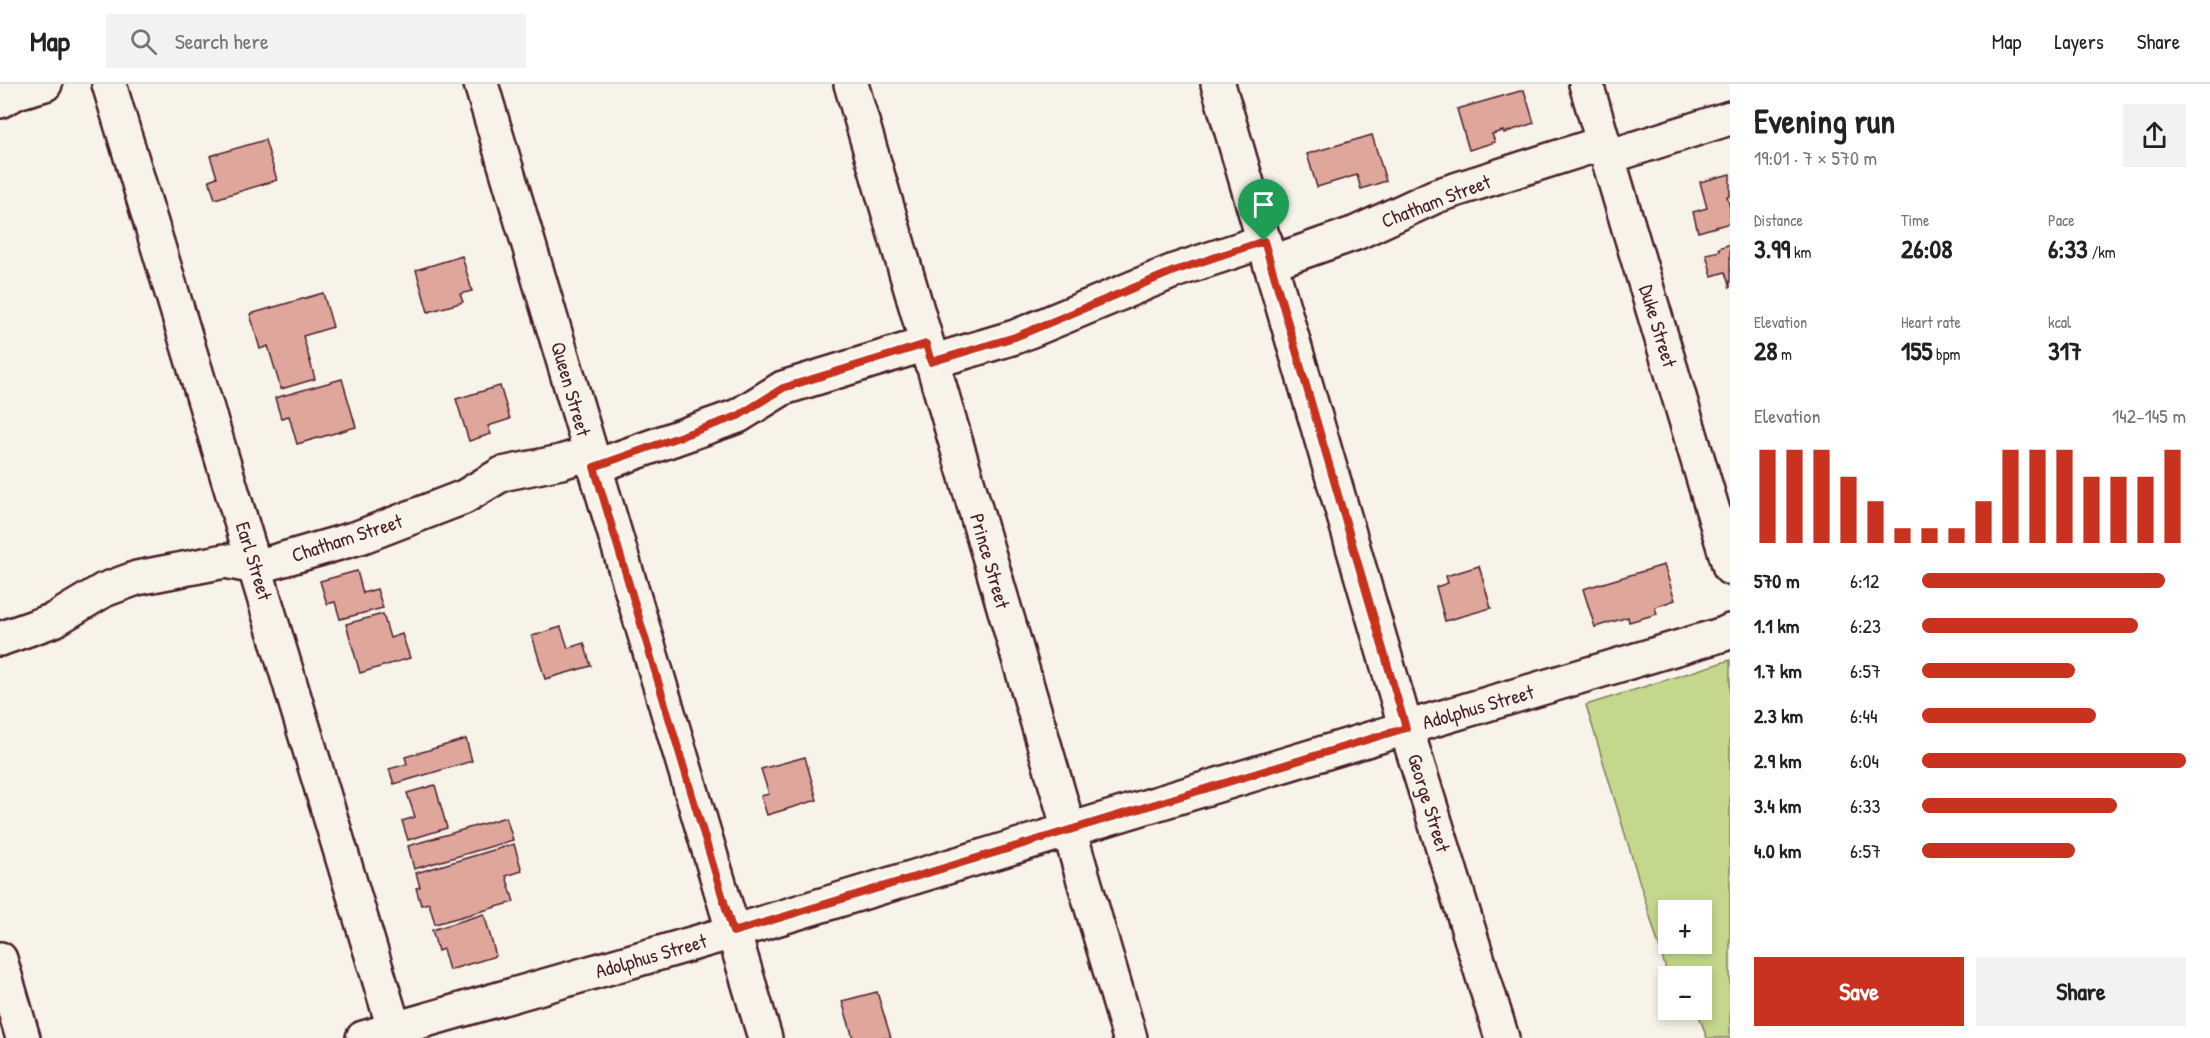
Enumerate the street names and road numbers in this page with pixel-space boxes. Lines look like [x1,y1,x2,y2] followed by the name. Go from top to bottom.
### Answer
[1377,167,1495,234] street label: Chatham Street
[1633,281,1684,371] street label: Duke Street
[545,338,598,440] street label: Queen Street
[288,507,407,568] street label: Chatham Street
[964,510,1017,613] street label: Prince Street
[230,518,280,605] street label: Earl Street
[1419,677,1538,735] street label: Adolphus Street
[1402,750,1458,856] street label: George Street
[592,926,711,984] street label: Adolphus Street

